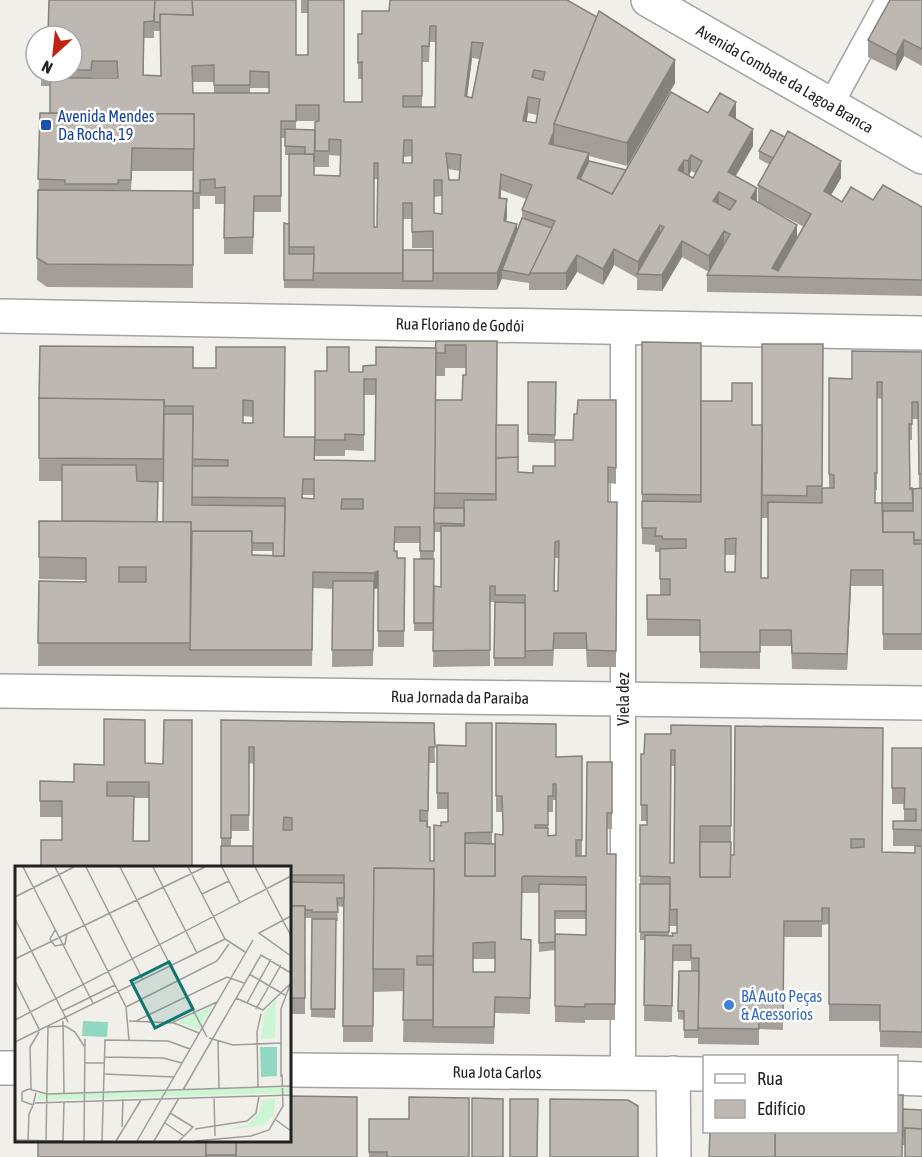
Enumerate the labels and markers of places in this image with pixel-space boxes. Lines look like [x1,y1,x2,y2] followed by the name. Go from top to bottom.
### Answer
[58,107,155,143] place label: Avenida Mendes Da Rocha, 19
[39,118,53,132] marker: Avenida Mendes Da Rocha, 19
[741,987,823,1023] place label: BÁ Auto Peças & Acessorios
[722,998,736,1012] marker: BÁ Auto Peças & Acessorios

